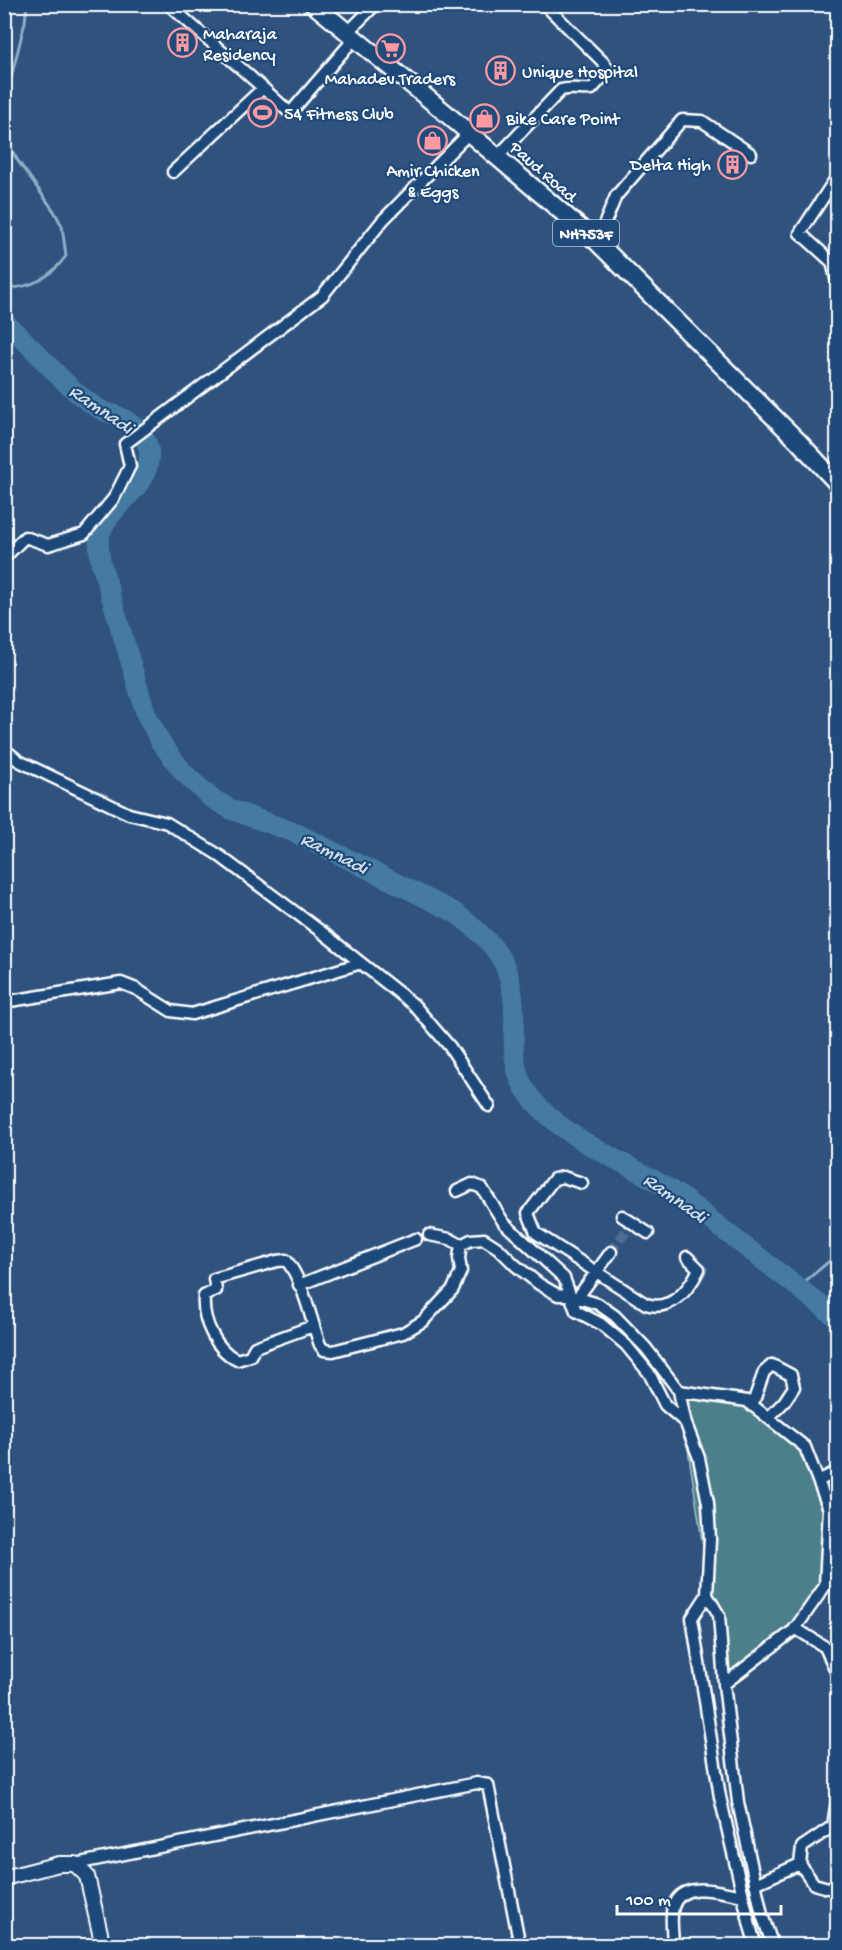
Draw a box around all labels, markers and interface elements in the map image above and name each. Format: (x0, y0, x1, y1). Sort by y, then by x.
place label: Maharaja Residency (203, 25, 278, 67)
building icon: Maharaja Residency (166, 27, 198, 59)
supermarket icon: Mahadev Traders (374, 33, 406, 65)
building icon: Unique Hospital (485, 55, 517, 87)
place label: Unique Hospital (522, 63, 638, 84)
place label: Mahadev Traders (325, 70, 457, 91)
sports icon: 54 Fitness Club (247, 97, 279, 129)
shop icon: Bike Care Point (469, 102, 501, 134)
place label: 54 Fitness Club (284, 105, 394, 126)
place label: Bike Care Point (505, 110, 621, 131)
shop icon: Amir Chicken & Eggs (417, 125, 449, 157)
street label: Paud Road (504, 137, 581, 209)
building icon: Delta High (716, 148, 748, 180)
place label: Delta High (629, 156, 711, 177)
place label: Amir Chicken & Eggs (386, 162, 480, 204)
road number: NH753F (553, 220, 619, 246)
water label: Ramnadi (64, 381, 139, 442)
water label: Ramnadi (296, 829, 373, 883)
water label: Ramnadi (638, 1170, 712, 1232)
scale bar (617, 1878, 780, 1916)
text: 100 m (625, 1891, 671, 1912)

